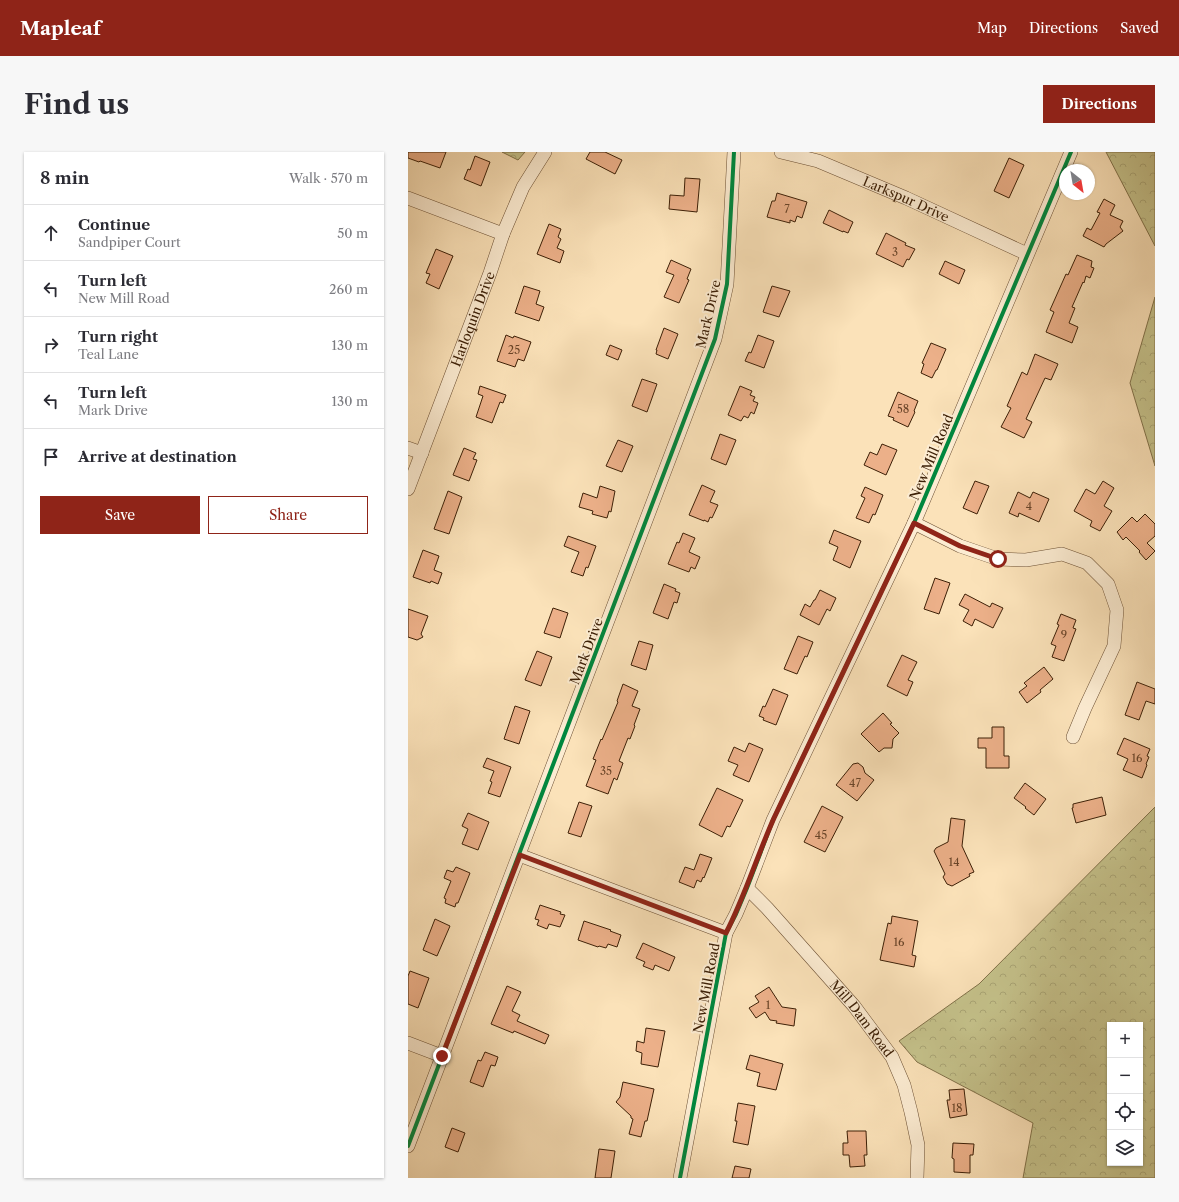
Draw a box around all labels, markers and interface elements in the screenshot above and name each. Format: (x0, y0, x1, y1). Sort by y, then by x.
text: Mapleaf (20, 17, 101, 40)
text: Map (977, 19, 1007, 37)
text: Directions (1029, 19, 1098, 37)
text: Saved (1120, 19, 1159, 37)
button: Directions (1043, 85, 1155, 123)
text: Find us (24, 87, 129, 121)
north arrow (1059, 164, 1095, 200)
text: 8 min (40, 168, 89, 188)
text: Walk · 570 m (289, 170, 368, 186)
street label: Larkspur Drive (861, 173, 952, 225)
house number: 7 (784, 202, 790, 216)
text: Continue (78, 215, 150, 234)
icon: ahead (40, 222, 62, 244)
text: 50 m (337, 225, 368, 241)
text: Sandpiper Court (78, 234, 181, 250)
house number: 3 (892, 245, 898, 259)
street label: Harloquin Drive (447, 269, 498, 369)
text: Turn left (78, 271, 147, 290)
icon: left (40, 278, 62, 300)
street label: Mark Drive (692, 278, 724, 350)
text: 260 m (329, 281, 368, 297)
text: New Mill Road (78, 290, 170, 306)
text: Turn right (78, 327, 158, 346)
icon: right (40, 334, 62, 356)
text: 130 m (332, 337, 368, 353)
house number: 25 (508, 343, 520, 357)
text: Teal Lane (78, 346, 139, 362)
text: Turn left (78, 383, 147, 402)
icon: left (40, 390, 62, 412)
text: 130 m (332, 393, 368, 409)
text: Mark Drive (78, 402, 148, 418)
house number: 58 (897, 402, 909, 416)
street label: New Mill Road (906, 412, 956, 502)
icon: arrive (40, 446, 62, 468)
text: Arrive at destination (78, 447, 237, 466)
button: Save (40, 496, 200, 534)
button: Share (208, 496, 368, 534)
house number: 4 (1026, 499, 1032, 513)
route start (989, 550, 1007, 568)
street label: Mark Drive (566, 616, 606, 686)
house number: 9 (1061, 628, 1067, 642)
house number: 16 (1131, 751, 1143, 765)
house number: 35 (600, 764, 612, 778)
house number: 47 (849, 776, 861, 790)
house number: 45 (815, 828, 827, 842)
house number: 14 (949, 855, 959, 869)
house number: 16 (893, 935, 905, 949)
street label: New Mill Road (689, 941, 723, 1035)
street label: Mill Dam Road (827, 977, 897, 1060)
house number: 1 (766, 998, 771, 1012)
map controls (1107, 1022, 1143, 1166)
button: + (1107, 1022, 1143, 1058)
route end (433, 1047, 451, 1065)
button: − (1107, 1058, 1143, 1094)
button: locate (1107, 1094, 1143, 1130)
house number: 18 (951, 1101, 963, 1115)
button: layers (1107, 1130, 1143, 1166)

